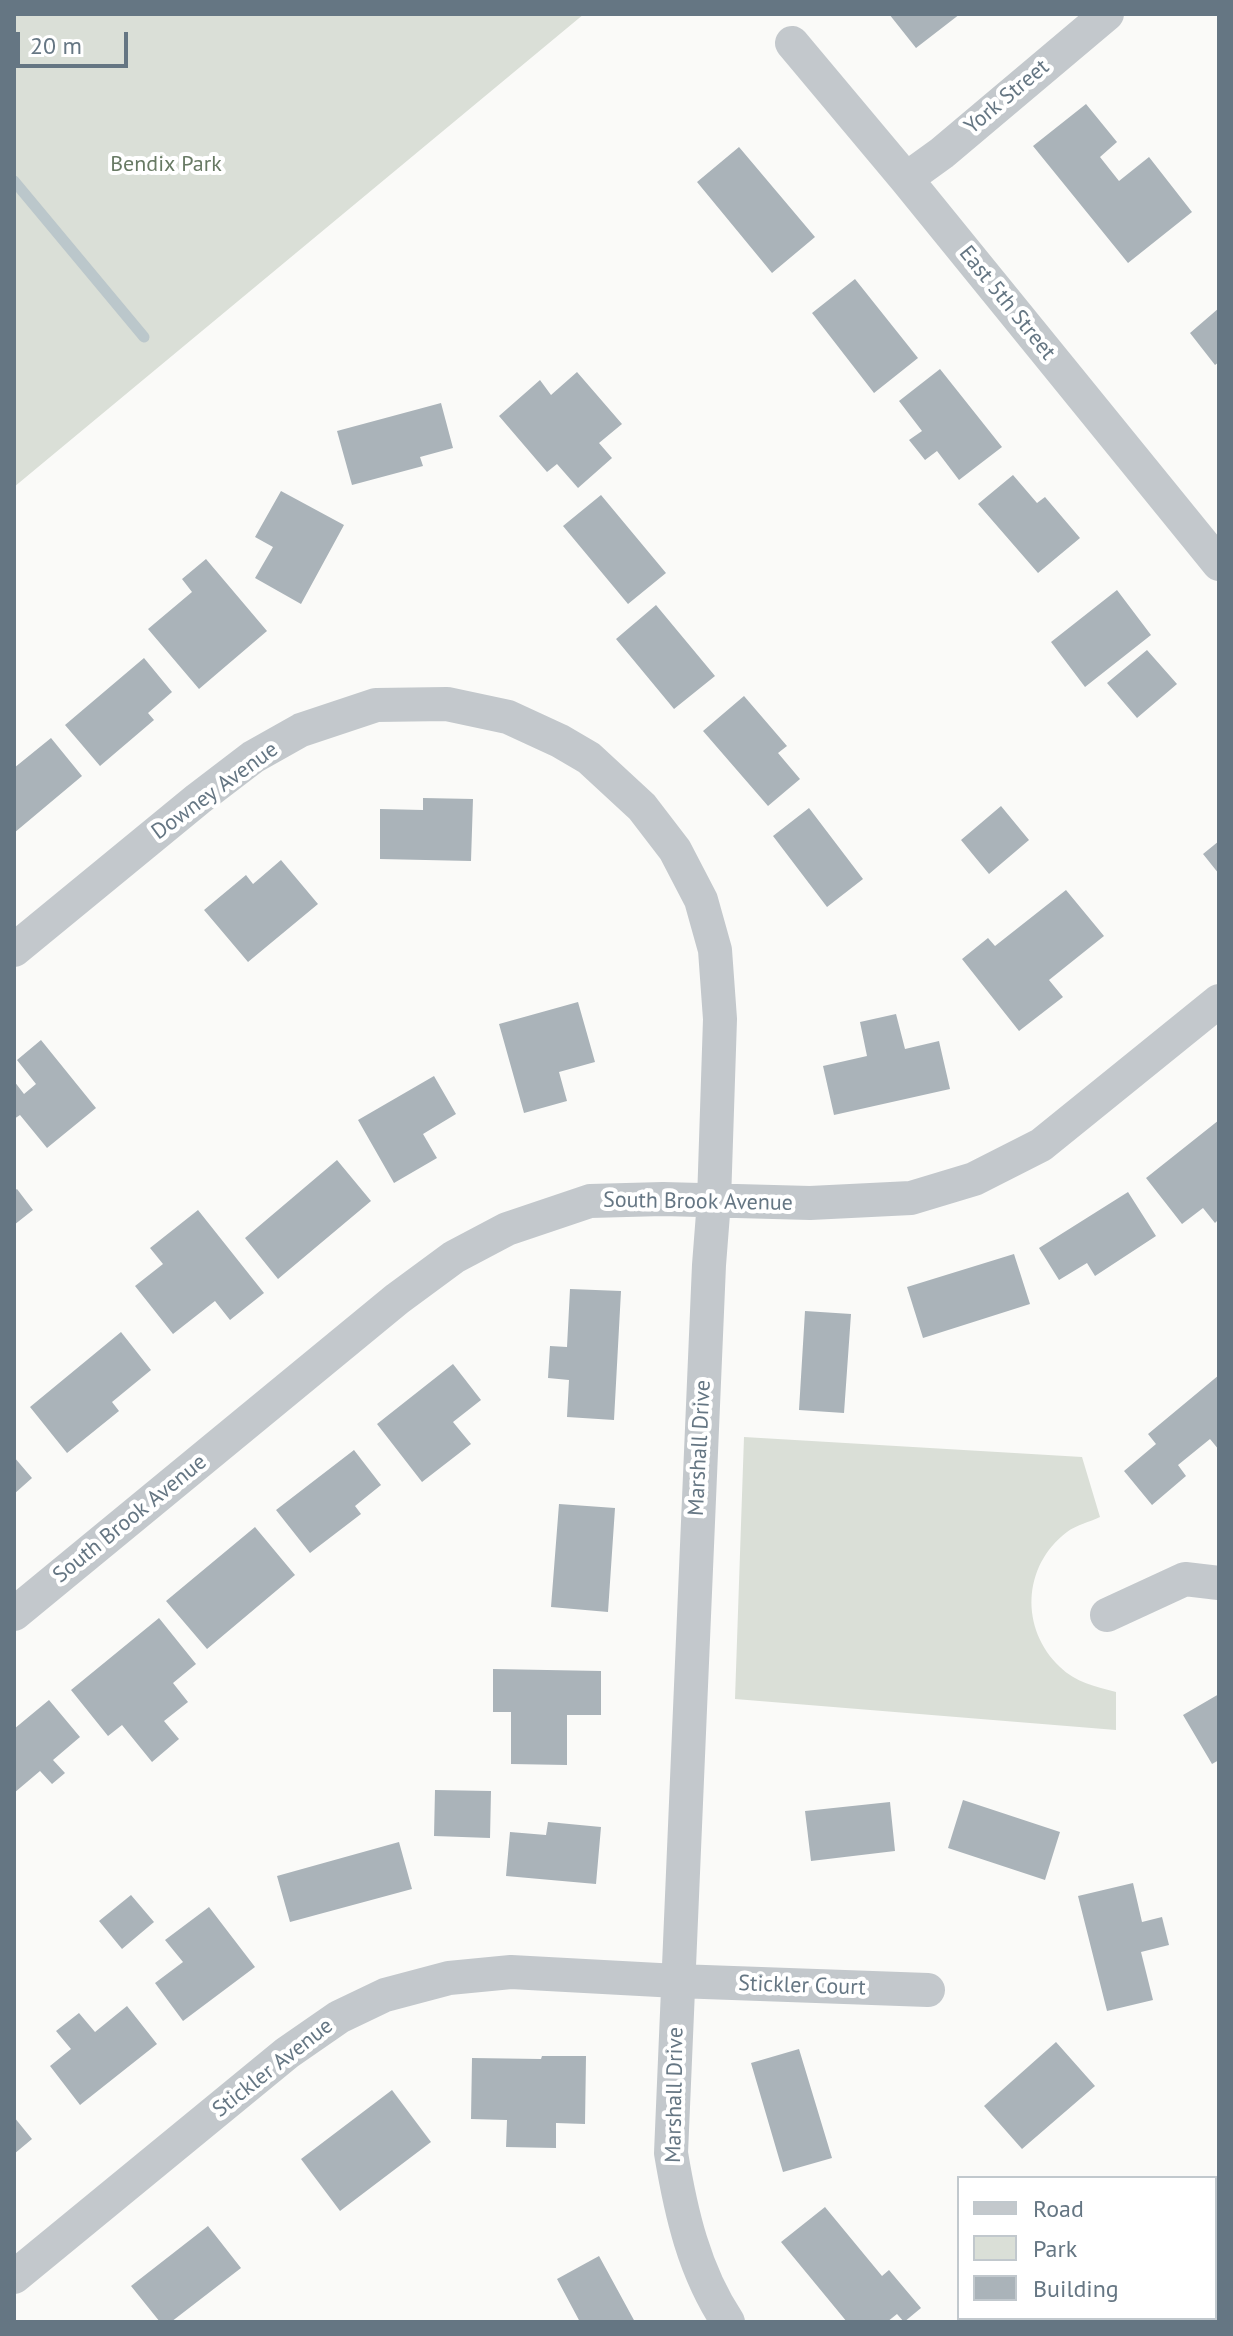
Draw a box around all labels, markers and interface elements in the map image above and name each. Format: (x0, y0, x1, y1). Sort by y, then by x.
scale bar (20, 16, 132, 66)
text: 20 m (30, 30, 82, 61)
street label: York Street (959, 54, 1055, 140)
park label: Bendix Park (110, 152, 222, 178)
street label: East 5th Street (953, 241, 1061, 365)
street label: Downey Avenue (147, 736, 283, 846)
street label: South Brook Avenue (603, 1187, 793, 1217)
street label: Marshall Drive (683, 1379, 717, 1517)
street label: South Brook Avenue (48, 1449, 212, 1589)
street label: Stickler Court (738, 1971, 866, 2001)
street label: Stickler Avenue (208, 2013, 338, 2123)
street label: Marshall Drive (661, 2027, 689, 2163)
legend (957, 2176, 1217, 2320)
text: Road (1033, 2193, 1084, 2224)
text: Park (1033, 2233, 1077, 2264)
text: Building (1033, 2273, 1119, 2304)

